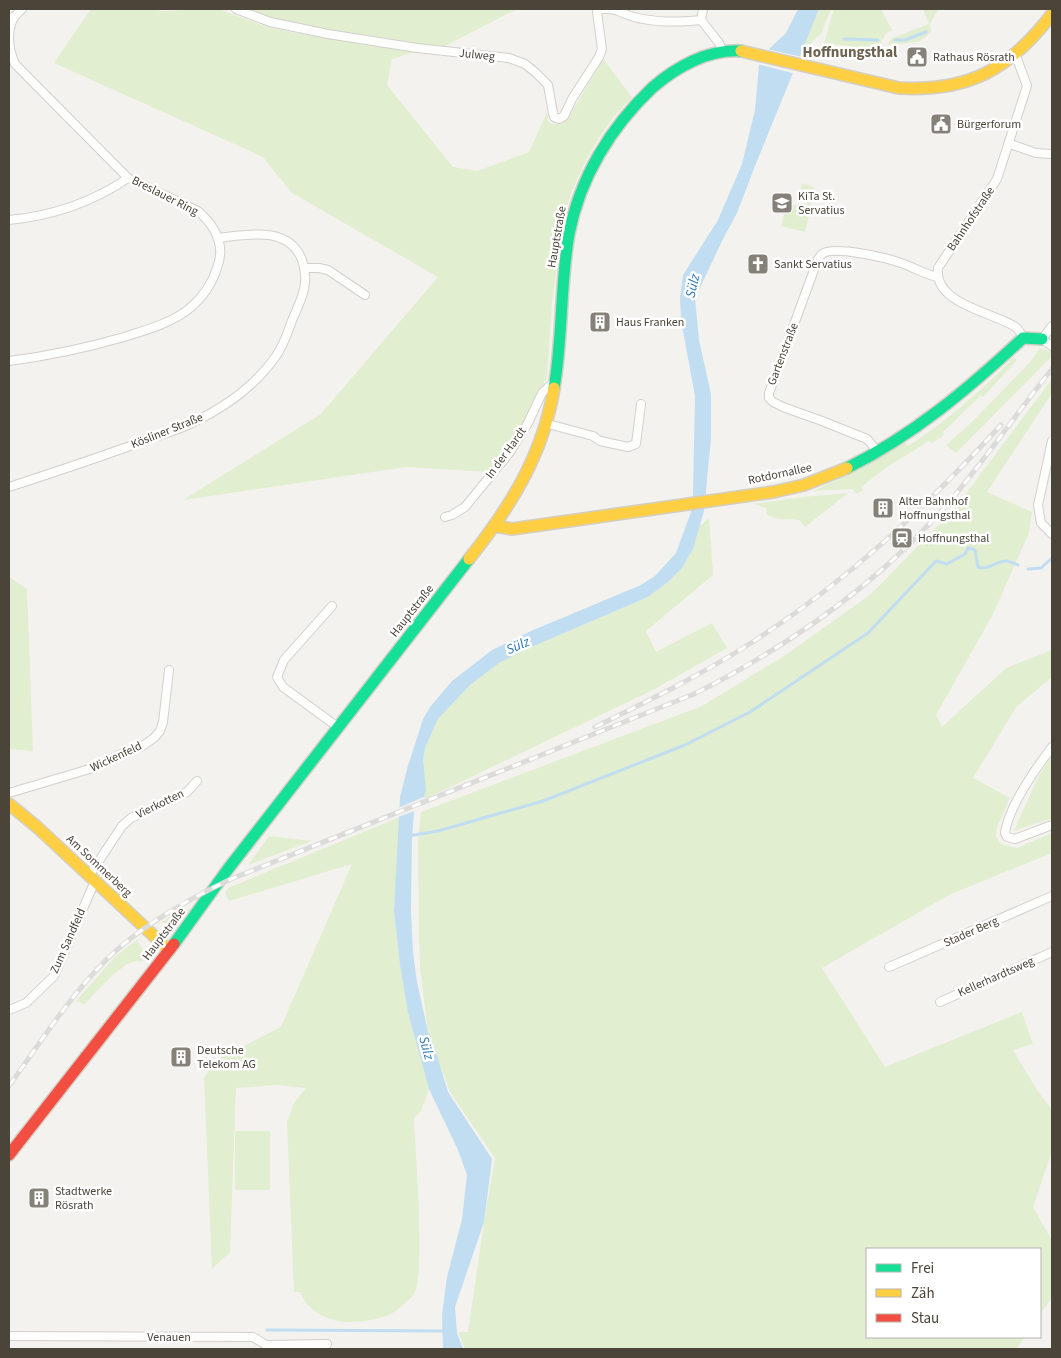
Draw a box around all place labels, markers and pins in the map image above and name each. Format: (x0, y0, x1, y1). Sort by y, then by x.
public building icon: Rathaus Rösrath (905, 45, 929, 69)
place label: Rathaus Rösrath (933, 49, 1015, 66)
public building icon: Bürgerforum (929, 112, 953, 136)
place label: Bürgerforum (957, 116, 1021, 133)
place label: KiTa St. Servatius (798, 188, 845, 219)
school or university icon: KiTa St. Servatius (770, 191, 794, 215)
church icon: Sankt Servatius (746, 252, 770, 276)
place label: Sankt Servatius (774, 256, 852, 273)
building icon: Haus Franken (588, 310, 612, 334)
place label: Haus Franken (616, 314, 684, 331)
place label: Alter Bahnhof Hoffnungsthal (899, 493, 970, 524)
building icon: Alter Bahnhof Hoffnungsthal (871, 496, 895, 520)
station icon: Hoffnungsthal (890, 526, 914, 550)
place label: Hoffnungsthal (918, 530, 989, 547)
place label: Deutsche Telekom AG (197, 1042, 256, 1073)
building icon: Deutsche Telekom AG (169, 1045, 193, 1069)
place label: Stadtwerke Rösrath (55, 1183, 112, 1214)
building icon: Stadtwerke Rösrath (27, 1186, 51, 1210)

